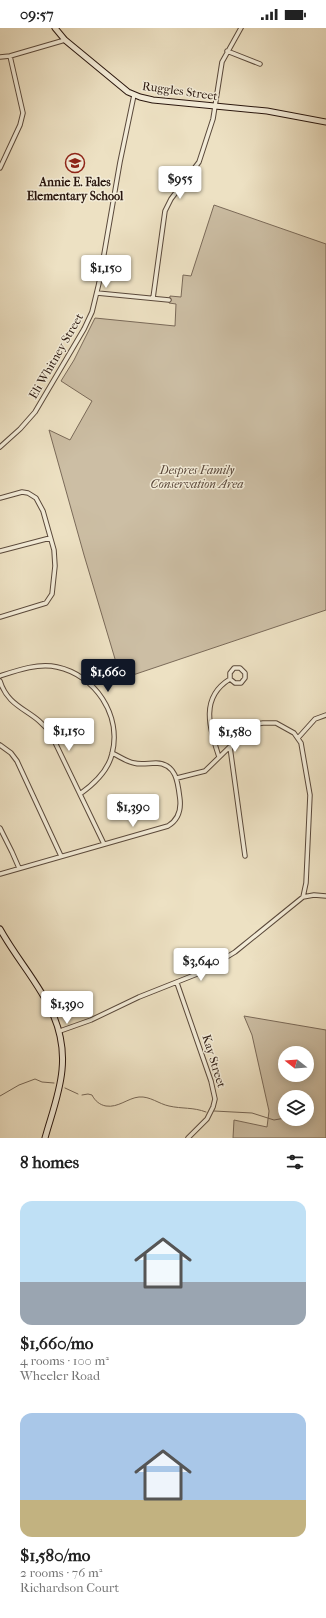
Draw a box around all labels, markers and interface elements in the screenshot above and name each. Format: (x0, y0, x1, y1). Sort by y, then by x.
text: 09:57 (20, 5, 54, 23)
street label: Ruggles Street (141, 79, 219, 103)
school or university icon: Annie E. Fales Elementary School (64, 152, 86, 174)
pin: $955 (156, 166, 204, 200)
text: $955 (167, 171, 193, 186)
place label: Annie E. Fales Elementary School (27, 175, 124, 204)
pin: $1,150 (73, 255, 139, 289)
text: $1,150 (90, 260, 122, 275)
street label: Eli Whitney Street (26, 310, 86, 401)
park label: Despres Family Conservation Area (151, 463, 243, 491)
pin: $1,660 (75, 659, 141, 693)
text: $1,660 (90, 664, 126, 679)
pin: $1,150 (36, 718, 102, 752)
pin: $1,580 (202, 719, 268, 753)
text: $1,150 (53, 723, 85, 738)
text: $1,580 (218, 724, 252, 739)
pin: $1,390 (100, 794, 166, 828)
text: $1,390 (116, 799, 150, 814)
pin: $3,640 (168, 948, 234, 982)
text: $3,640 (183, 953, 219, 968)
pin: $1,390 (34, 991, 100, 1025)
text: $1,390 (50, 996, 84, 1011)
street label: Kay Street (199, 1033, 229, 1090)
north arrow (278, 1046, 314, 1082)
map controls (278, 1046, 314, 1126)
button: layers (278, 1090, 314, 1126)
icon: filters (284, 1151, 306, 1173)
text: 8 homes (20, 1152, 79, 1172)
icon: home (127, 1227, 199, 1299)
text: $1,660/mo (20, 1333, 93, 1353)
text: 4 rooms · 100 m² (20, 1353, 109, 1368)
text: Wheeler Road (20, 1368, 100, 1383)
icon: home (127, 1439, 199, 1511)
text: $1,580/mo (20, 1545, 90, 1565)
text: 2 rooms · 76 m² (20, 1565, 102, 1580)
text: Richardson Court (20, 1580, 119, 1595)

